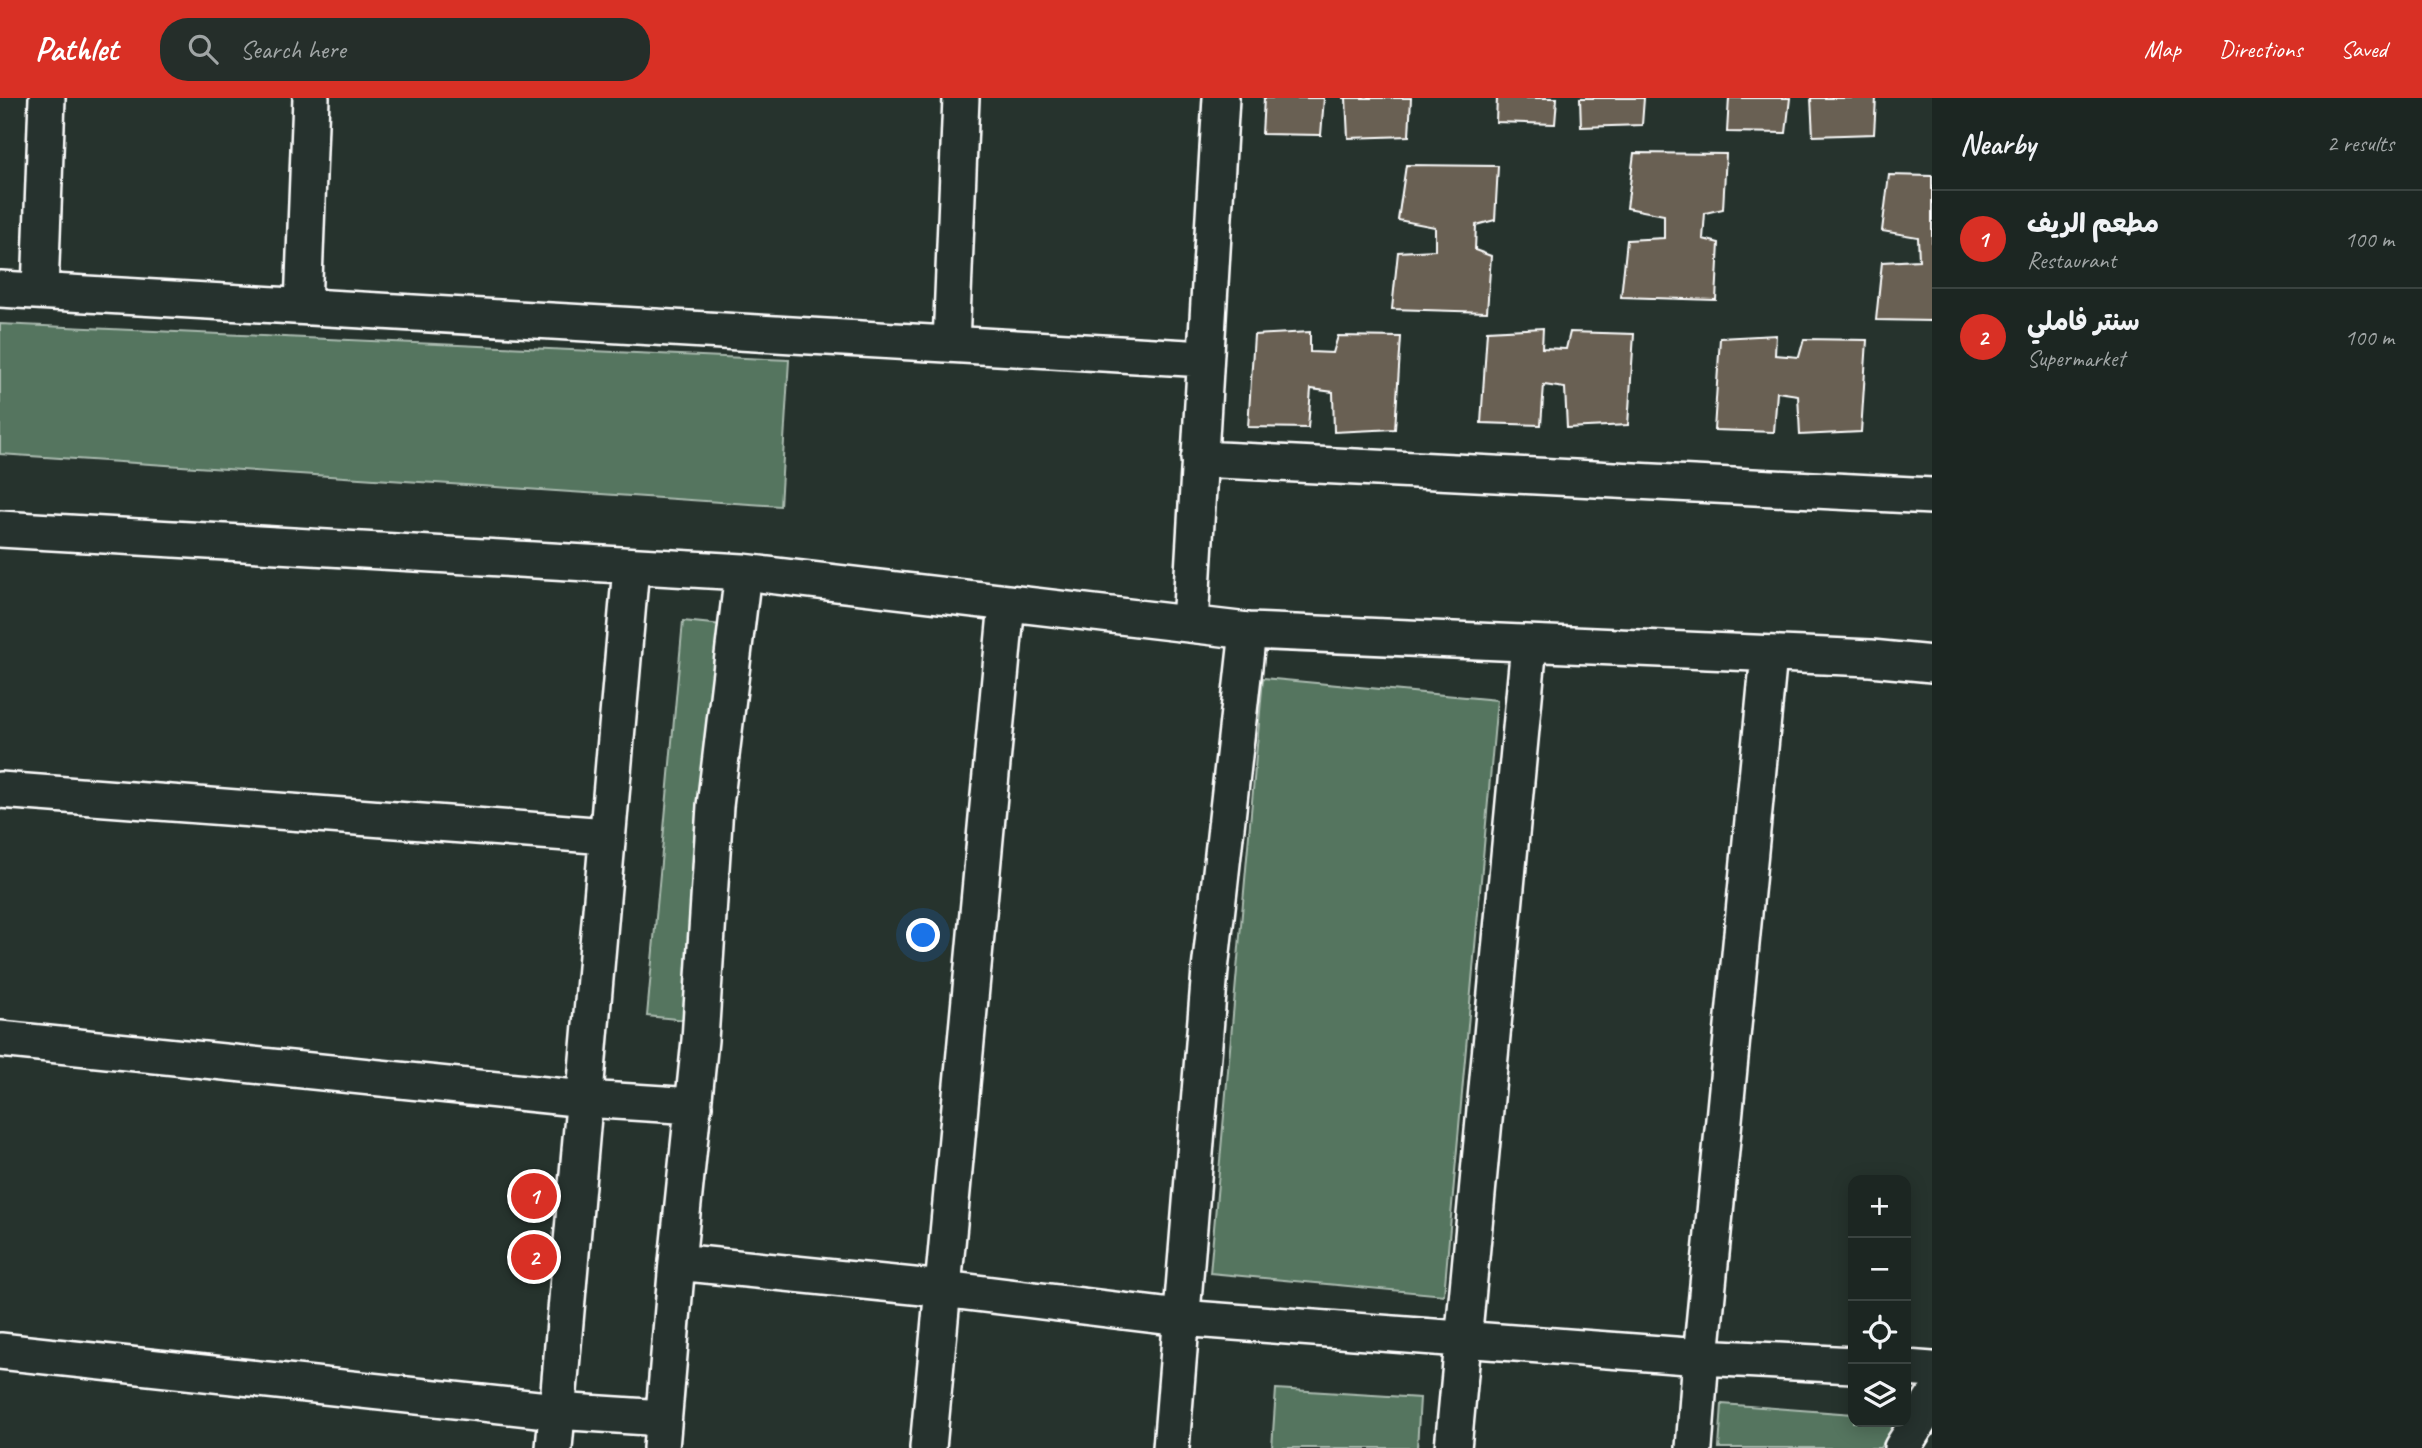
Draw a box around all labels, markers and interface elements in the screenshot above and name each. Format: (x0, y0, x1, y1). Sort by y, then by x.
search box (160, 18, 650, 81)
text: Pathlet (35, 28, 118, 70)
icon: search (184, 30, 222, 68)
text: Search here (240, 33, 346, 66)
text: Map (2144, 34, 2181, 64)
text: Directions (2219, 34, 2302, 64)
text: Saved (2340, 34, 2387, 64)
text: Nearby (1960, 125, 2036, 163)
text: 2 results (2327, 129, 2394, 158)
text: مطعم الريف (2027, 207, 2159, 240)
text: 1 (1978, 225, 1988, 254)
text: 100 m (2345, 225, 2394, 254)
text: Restaurant (2027, 246, 2116, 275)
text: سنتر فاملي (2027, 305, 2140, 338)
text: 2 (1978, 323, 1988, 352)
text: 100 m (2345, 323, 2394, 352)
text: Supermarket (2027, 344, 2125, 373)
your location (906, 918, 940, 952)
pin: 1 (511, 1170, 557, 1222)
map controls (1848, 1175, 1911, 1427)
button: + (1848, 1175, 1911, 1238)
pin: 2 (511, 1231, 557, 1283)
button: − (1848, 1238, 1911, 1301)
button: locate (1848, 1301, 1911, 1364)
button: layers (1848, 1364, 1911, 1427)

